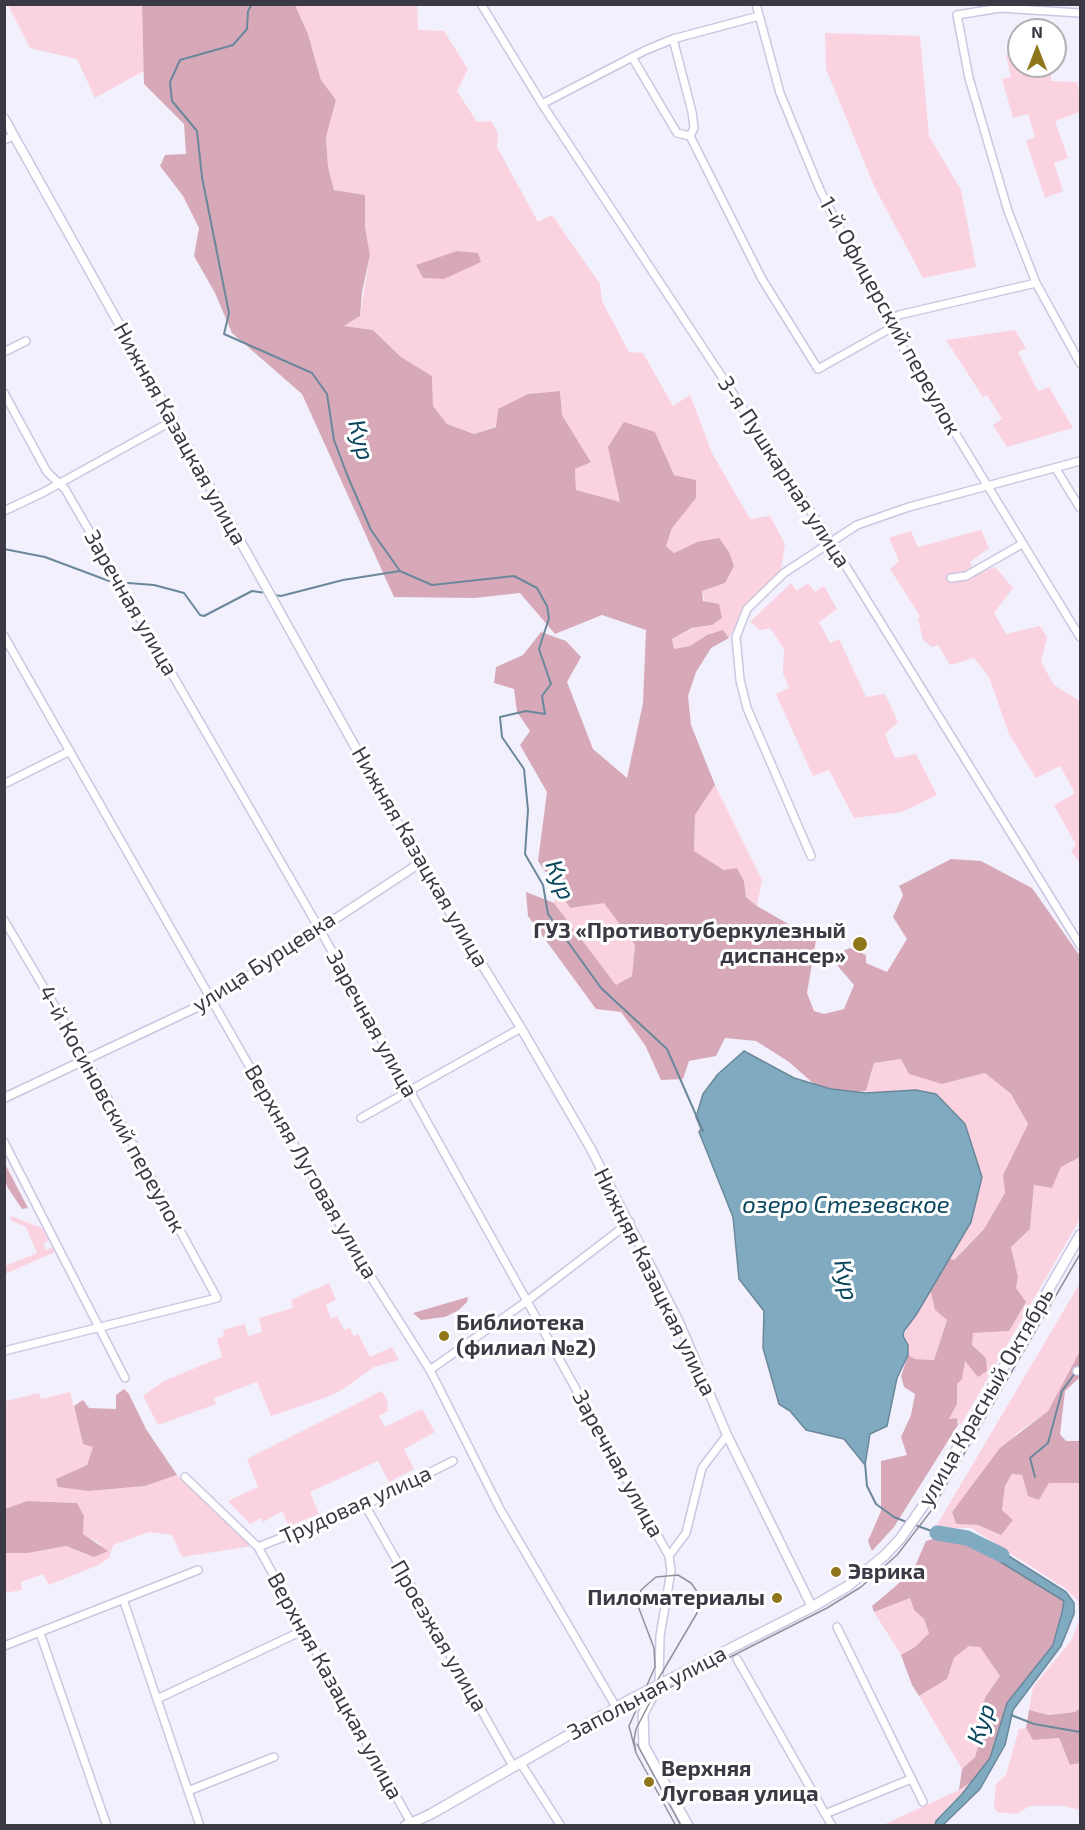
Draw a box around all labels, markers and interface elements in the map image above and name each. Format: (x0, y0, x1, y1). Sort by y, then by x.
north arrow (1007, 18, 1067, 78)
text: N (1031, 22, 1043, 41)
street label: 1-й Офицерский переулок (814, 193, 966, 439)
street label: Нижняя Казацкая улица (108, 318, 252, 550)
street label: 3-я Пушкарная улица (712, 371, 856, 573)
water label: Кур (342, 416, 380, 464)
street label: Заречная улица (79, 525, 183, 681)
street label: Нижняя Казацкая улица (346, 742, 494, 972)
water label: Кур (539, 856, 581, 904)
street label: улица Бурцевка (188, 906, 340, 1018)
place label: ГУЗ «Противотуберкулезный диспансер» (533, 918, 846, 969)
marker: ГУЗ «Противотуберкулезный диспансер» (851, 935, 869, 953)
street label: Заречная улица (321, 946, 423, 1102)
street label: 4-й Косиновский переулок (33, 981, 191, 1237)
street label: Верхняя Луговая улица (239, 1060, 383, 1284)
street label: Нижняя Казацкая улица (588, 1164, 722, 1400)
water label: озеро Стезевское (742, 1191, 950, 1219)
water label: Кур (828, 1257, 864, 1303)
street label: улица Красный Октябрь (913, 1283, 1059, 1511)
place label: Библиотека (филиал №2) (456, 1310, 596, 1362)
marker: Библиотека (филиал №2) (437, 1329, 451, 1343)
street label: Заречная улица (567, 1386, 669, 1542)
street label: Трудовая улица (276, 1460, 436, 1550)
street label: Проезжая улица (385, 1555, 493, 1717)
place label: Эврика (848, 1559, 925, 1585)
marker: Эврика (829, 1565, 843, 1579)
street label: Верхняя Казацкая улица (262, 1568, 408, 1804)
place label: Пиломатериалы (587, 1585, 765, 1611)
marker: Пиломатериалы (770, 1591, 784, 1605)
street label: Запольная улица (563, 1640, 731, 1746)
water label: Кур (961, 1700, 1001, 1748)
place label: Верхняя Луговая улица (661, 1756, 819, 1808)
marker: Верхняя Луговая улица (642, 1775, 656, 1789)

